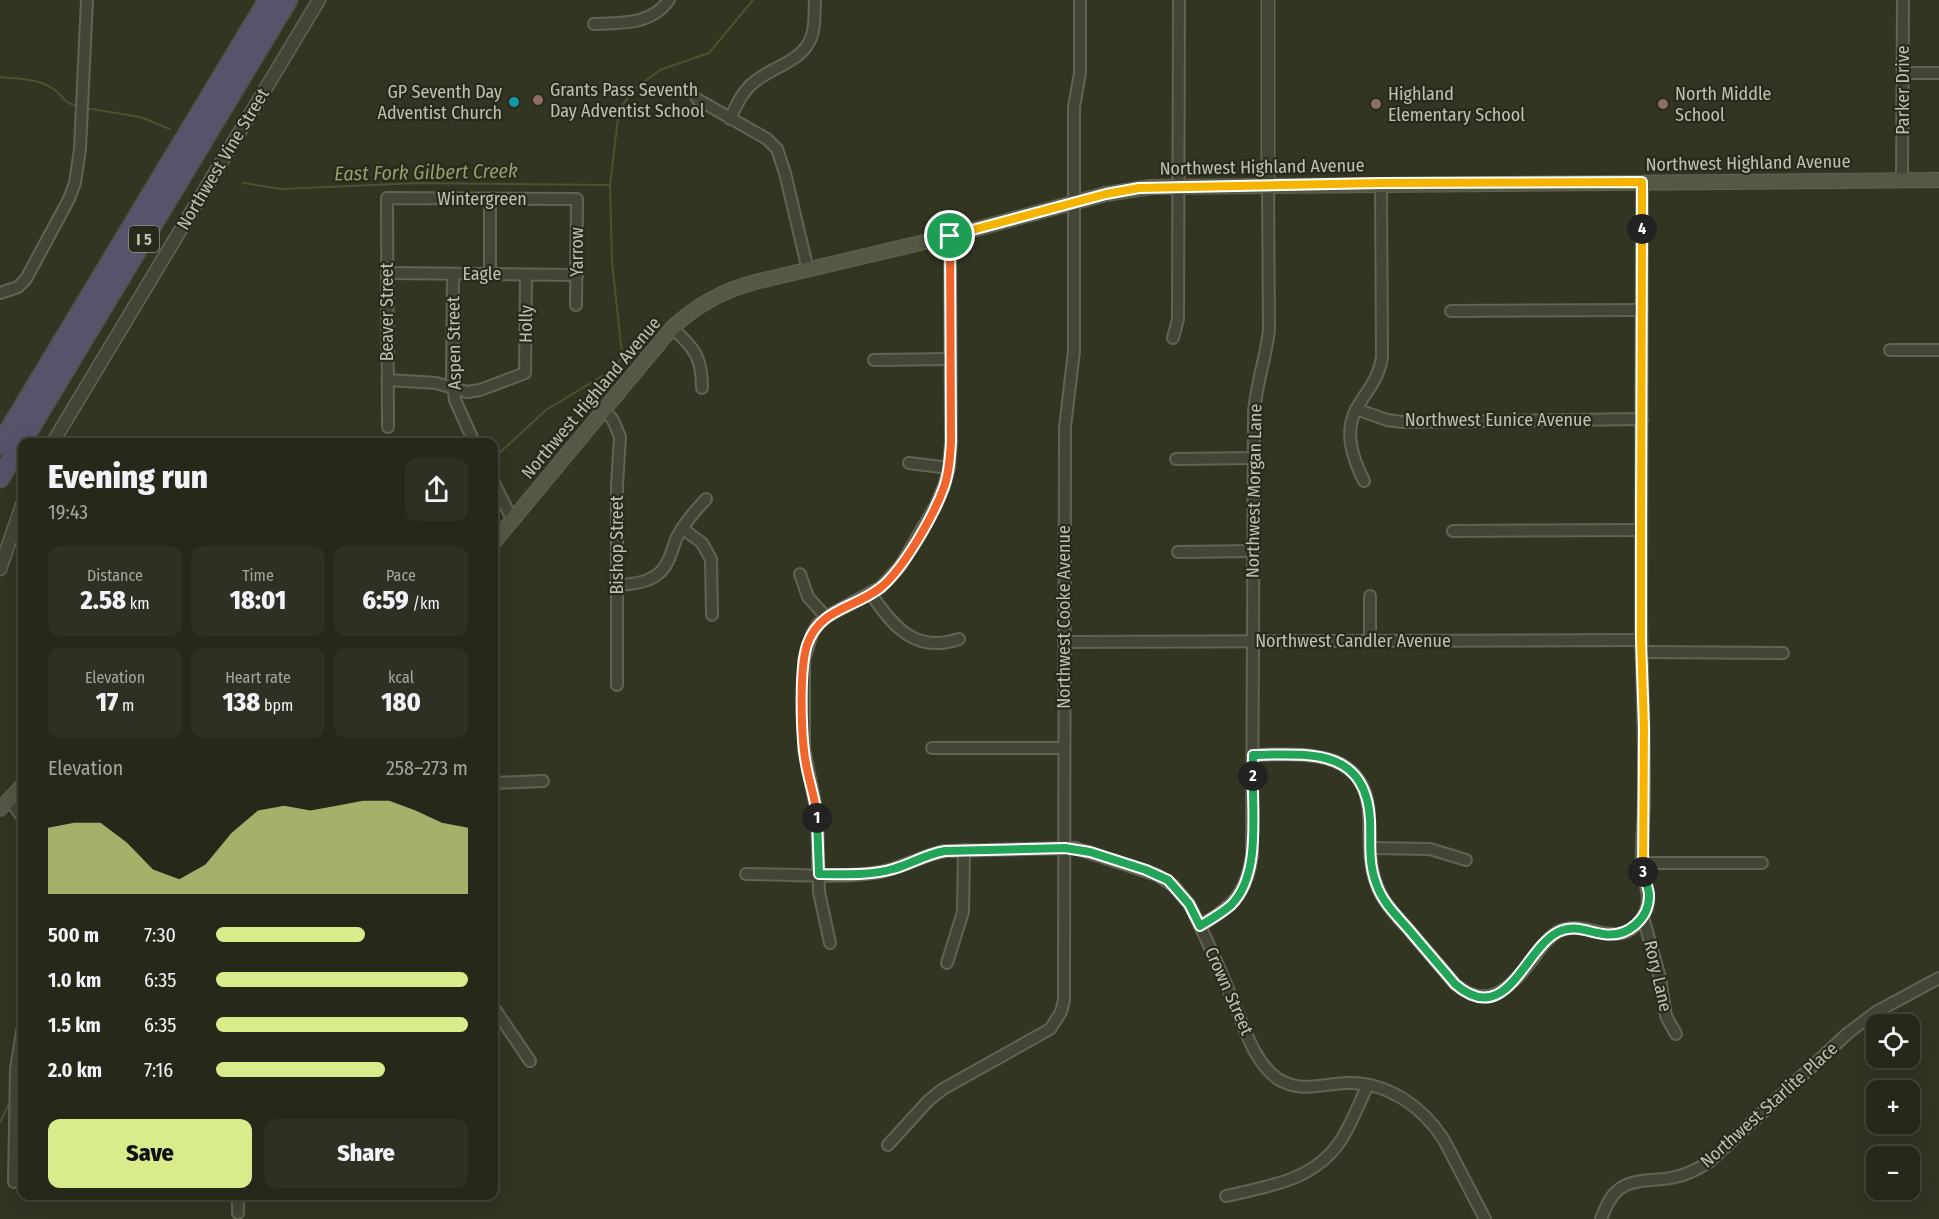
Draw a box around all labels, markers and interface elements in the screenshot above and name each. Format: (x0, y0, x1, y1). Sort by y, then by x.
street label: Parker Drive (1892, 45, 1914, 135)
place label: Grants Pass Seventh Day Adventist School (550, 79, 705, 122)
place label: GP Seventh Day Adventist Church (378, 81, 502, 124)
place label: Highland Elementary School (1388, 83, 1525, 126)
place label: North Middle School (1675, 83, 1772, 126)
street label: Northwest Vine Street (172, 84, 274, 234)
marker: Grants Pass Seventh Day Adventist School (531, 93, 545, 107)
marker: GP Seventh Day Adventist Church (507, 95, 521, 109)
marker: Highland Elementary School (1369, 97, 1383, 111)
marker: North Middle School (1656, 97, 1670, 111)
street label: Northwest Highland Avenue (1645, 150, 1851, 176)
street label: Northwest Highland Avenue (1159, 154, 1365, 180)
water label: East Fork Gilbert Creek (334, 158, 518, 186)
street label: Wintergreen (437, 188, 527, 210)
pin (924, 210, 975, 261)
pin: 4 (1627, 214, 1657, 244)
icon: arrive (933, 219, 966, 252)
text: 4 (1638, 219, 1646, 238)
road number: I 5 (129, 226, 159, 252)
street label: Yarrow (566, 227, 588, 277)
street label: Beaver Street (376, 263, 398, 361)
street label: Eagle (463, 263, 502, 285)
street label: Aspen Street (442, 296, 466, 390)
street label: Holly (515, 305, 537, 343)
street label: Northwest Highland Avenue (517, 312, 665, 484)
street label: Northwest Morgan Lane (1241, 403, 1267, 578)
street label: Northwest Eunice Avenue (1405, 409, 1591, 431)
text: Evening run (48, 457, 208, 497)
button: share (405, 458, 468, 521)
street label: Bishop Street (606, 495, 628, 595)
text: 19:43 (48, 500, 88, 524)
street label: Northwest Cooke Avenue (1053, 525, 1075, 709)
text: Distance (87, 566, 143, 585)
text: Time (242, 566, 274, 585)
text: Pace (386, 566, 416, 585)
text: 2.58 (80, 585, 126, 616)
text: 18:01 (230, 585, 286, 616)
text: 6:59 (362, 585, 409, 616)
text: km (126, 594, 150, 613)
text: /km (409, 594, 440, 613)
street label: Northwest Candler Avenue (1255, 630, 1451, 652)
text: Elevation (85, 668, 145, 687)
text: Heart rate (225, 668, 291, 687)
text: kcal (388, 668, 414, 687)
text: 17 (96, 687, 118, 718)
text: 138 (223, 687, 260, 718)
text: 180 (381, 687, 421, 718)
text: m (118, 696, 134, 715)
text: bpm (260, 696, 293, 715)
text: Elevation (48, 756, 123, 780)
text: 258–273 m (386, 756, 468, 780)
pin: 2 (1238, 761, 1268, 791)
text: 2 (1249, 766, 1257, 785)
pin: 1 (802, 803, 832, 833)
text: 1 (814, 808, 820, 827)
pin: 3 (1628, 857, 1658, 887)
text: 3 (1639, 862, 1647, 881)
text: 500 m (48, 923, 99, 947)
text: 7:30 (144, 923, 176, 947)
street label: Rory Lane (1639, 938, 1677, 1014)
street label: Crown Street (1200, 944, 1258, 1038)
text: 1.0 km (48, 968, 101, 992)
text: 6:35 (144, 968, 177, 992)
text: 1.5 km (48, 1013, 101, 1037)
text: 6:35 (144, 1013, 177, 1037)
map controls (1866, 1014, 1920, 1200)
button: locate (1866, 1014, 1920, 1068)
street label: Northwest Starlite Place (1696, 1037, 1842, 1173)
text: 2.0 km (48, 1058, 102, 1082)
text: 7:16 (144, 1058, 173, 1082)
button: + (1866, 1080, 1920, 1134)
button: Save (48, 1119, 252, 1188)
button: Share (264, 1119, 468, 1188)
button: − (1866, 1146, 1920, 1200)

